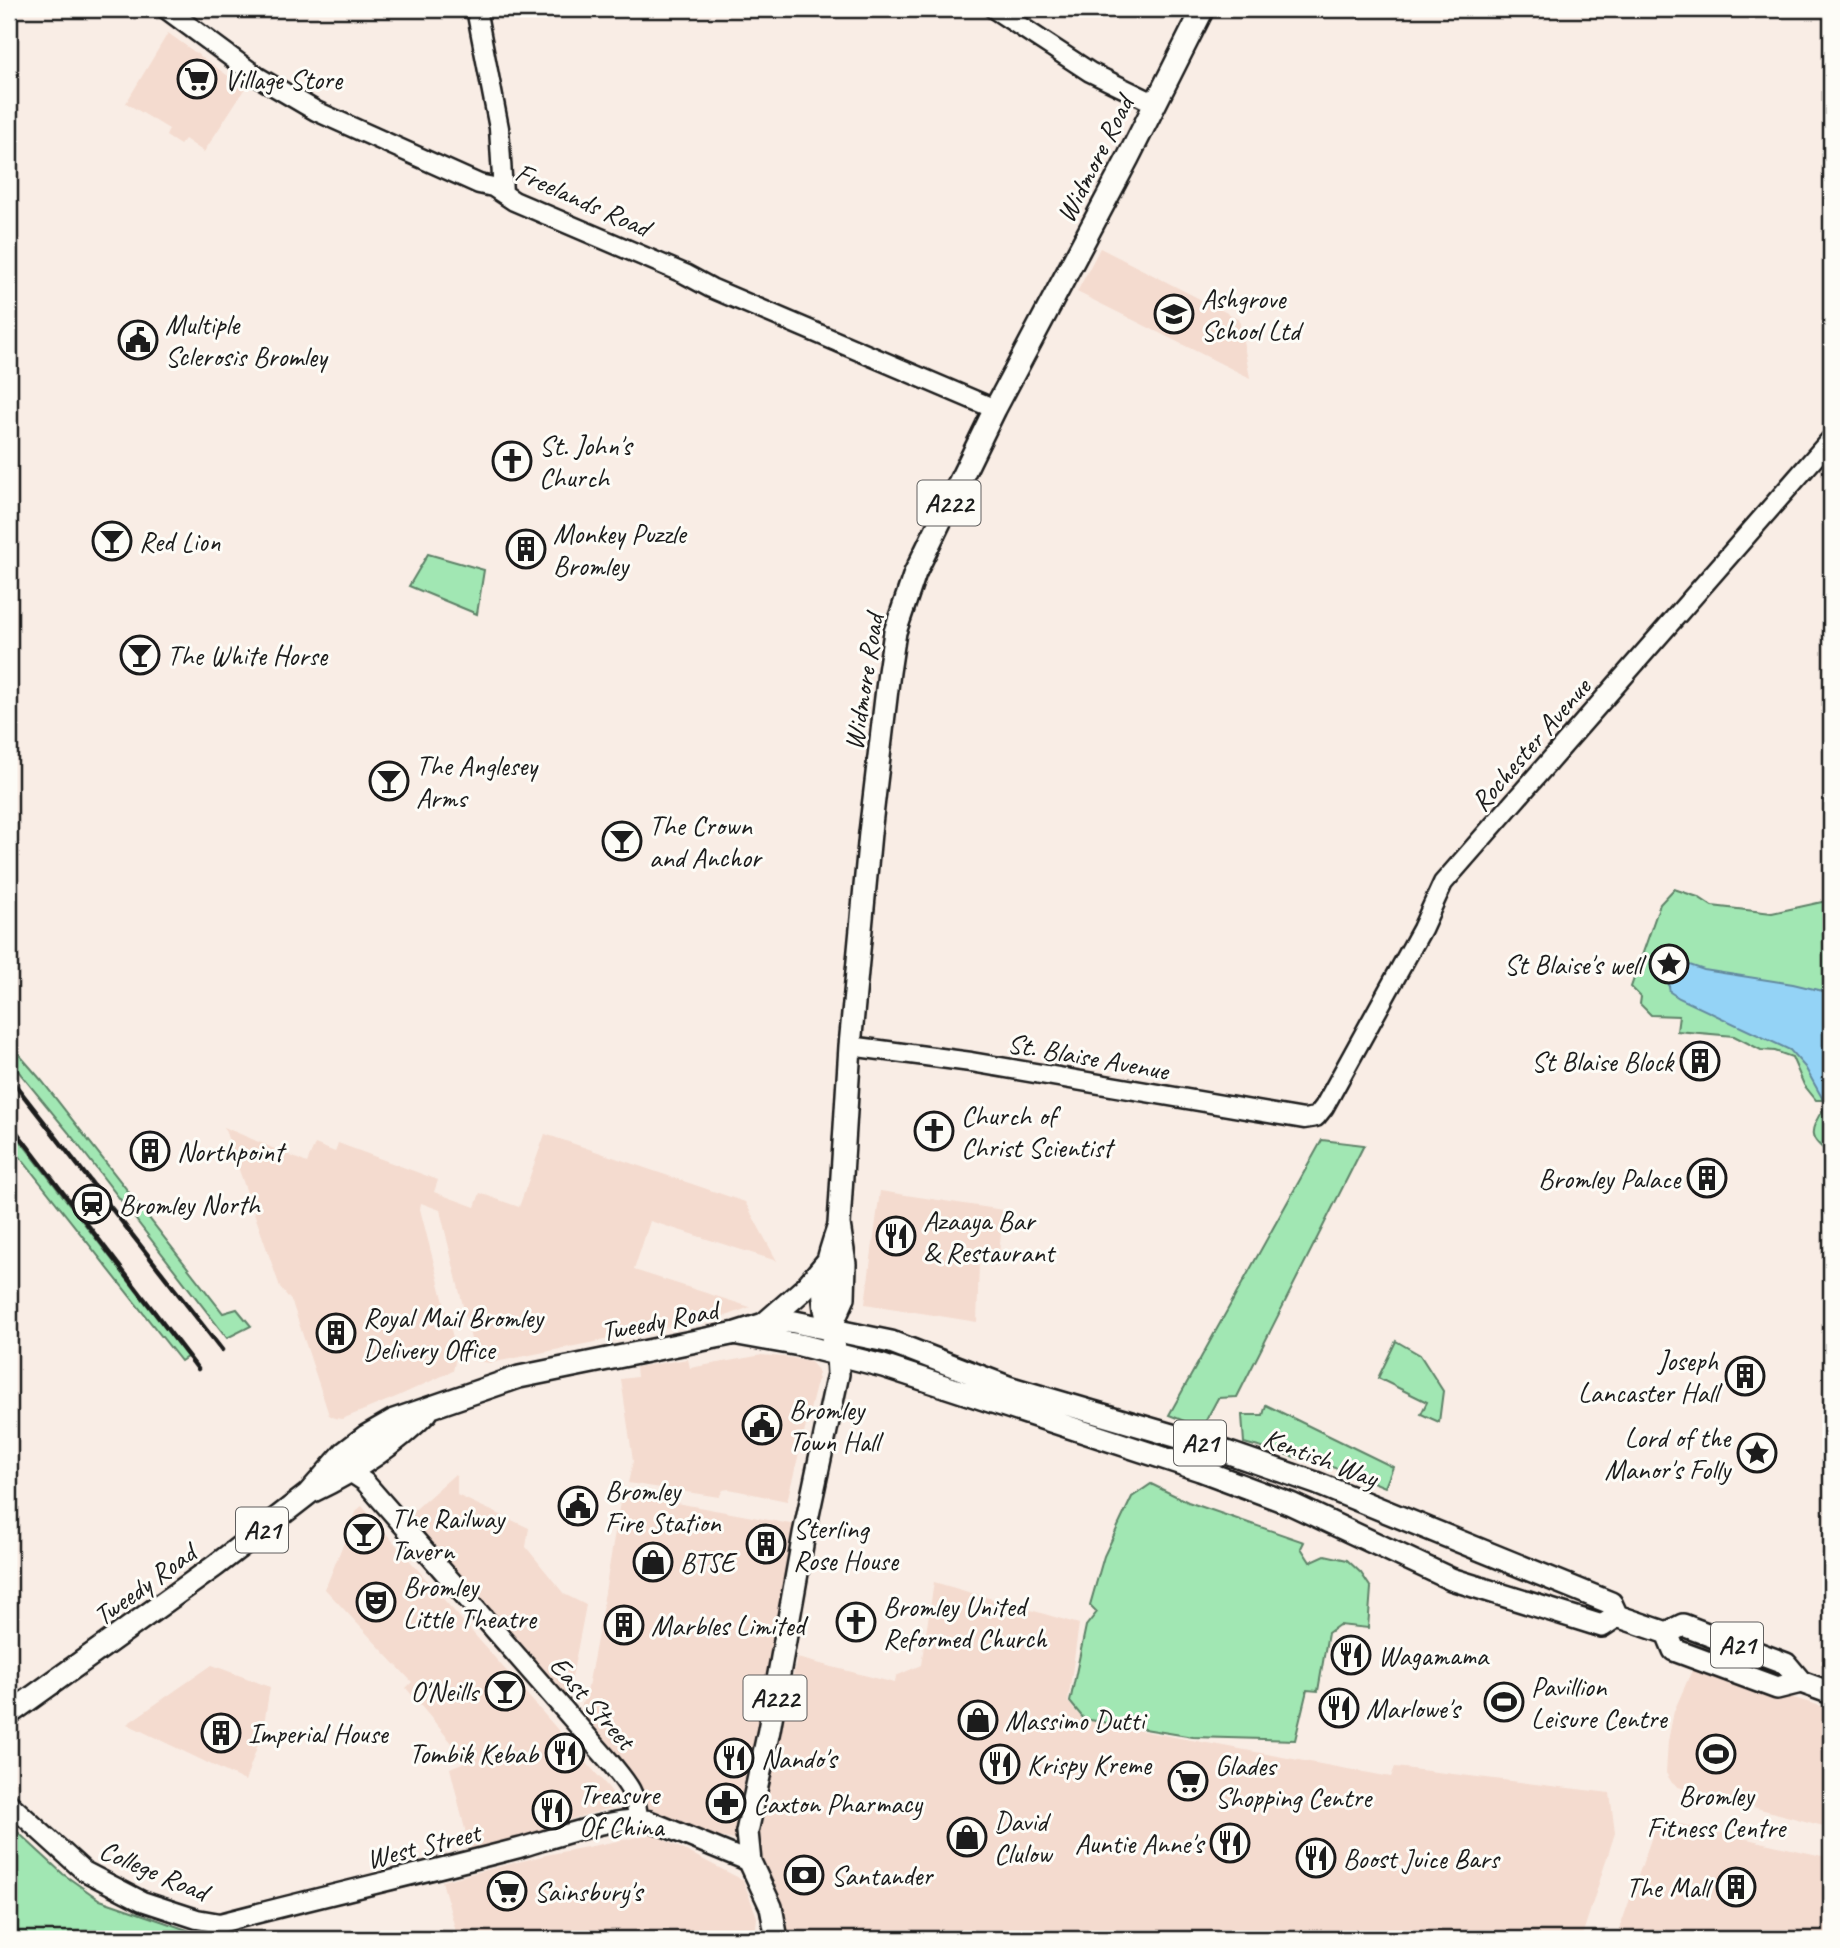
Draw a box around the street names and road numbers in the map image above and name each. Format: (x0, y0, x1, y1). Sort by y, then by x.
street label: Widmore Road (1048, 87, 1143, 228)
street label: Freelands Road (510, 154, 659, 246)
road number: A222 (918, 481, 981, 526)
street label: Widmore Road (835, 608, 892, 753)
street label: Rochester Avenue (1463, 669, 1599, 818)
street label: St. Blaise Avenue (1005, 1025, 1173, 1088)
street label: Tweedy Road (598, 1291, 724, 1349)
road number: A21 (1174, 1420, 1226, 1466)
street label: Kentish Way (1259, 1420, 1385, 1496)
road number: A21 (236, 1508, 288, 1553)
street label: Tweedy Road (86, 1533, 206, 1633)
road number: A21 (1711, 1622, 1763, 1668)
street label: East Street (542, 1648, 645, 1759)
road number: A222 (744, 1676, 806, 1721)
street label: West Street (363, 1814, 486, 1876)
street label: College Road (94, 1832, 217, 1910)

